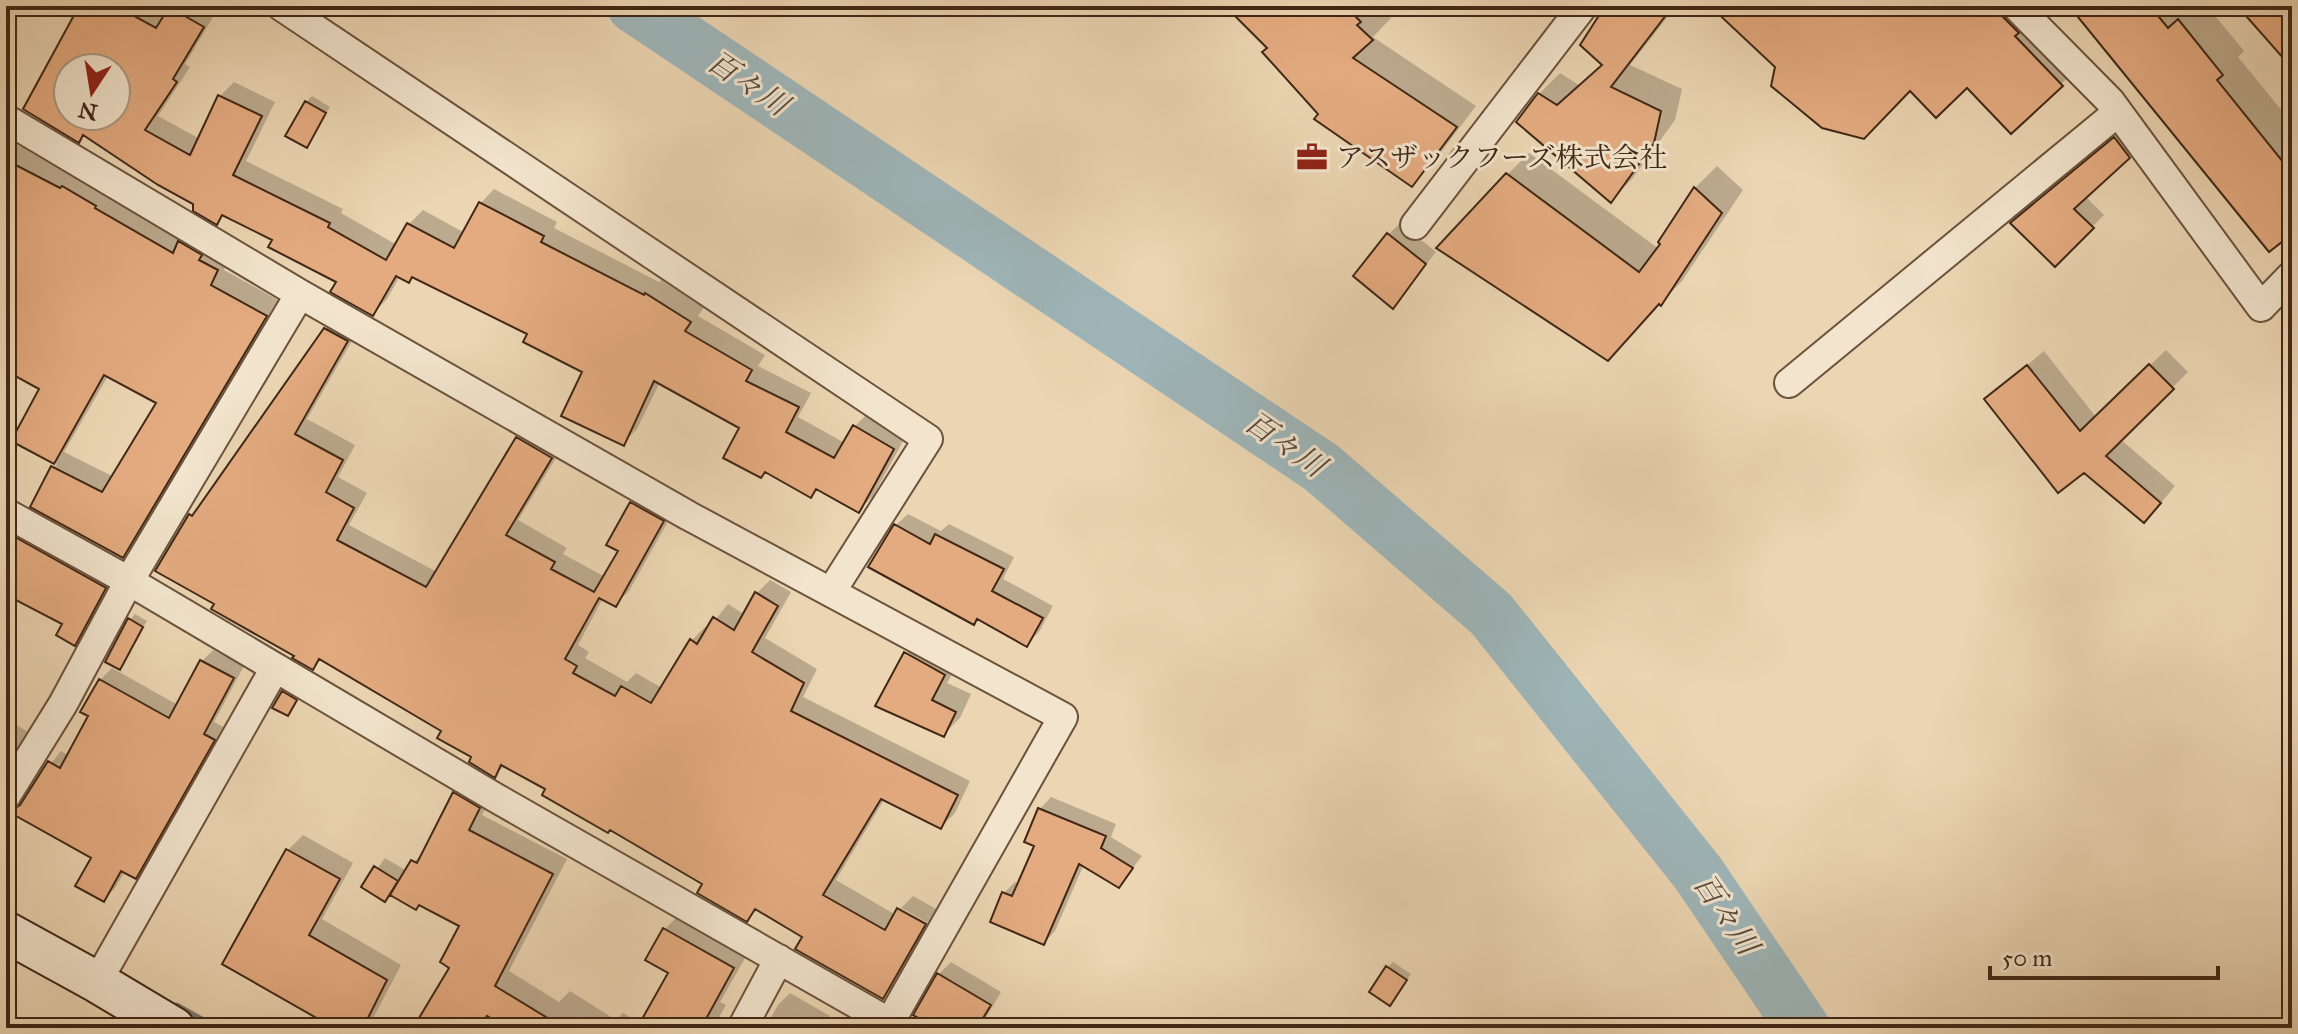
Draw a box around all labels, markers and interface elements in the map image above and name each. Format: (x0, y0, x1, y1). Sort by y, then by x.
water label: 百々川 (701, 43, 798, 125)
north arrow (52, 52, 132, 132)
text: N (76, 96, 100, 126)
office icon: アスザックフーズ株式会社 (1295, 140, 1329, 174)
place label: アスザックフーズ株式会社 (1336, 140, 1668, 175)
water label: 百々川 (1238, 403, 1335, 486)
water label: 百々川 (1686, 867, 1768, 964)
scale bar (1990, 930, 2218, 980)
text: 50 m (2002, 943, 2052, 973)

